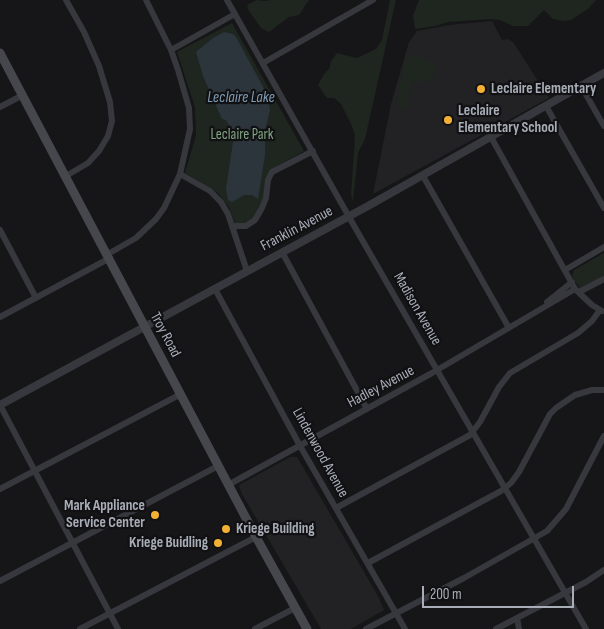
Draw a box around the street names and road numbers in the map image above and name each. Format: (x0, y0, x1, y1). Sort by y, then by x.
street label: Franklin Avenue (258, 203, 336, 255)
street label: Madison Avenue (389, 270, 445, 348)
street label: Troy Road (146, 309, 184, 361)
street label: Hadley Avenue (344, 362, 418, 412)
street label: Lindenwood Avenue (288, 405, 352, 501)

